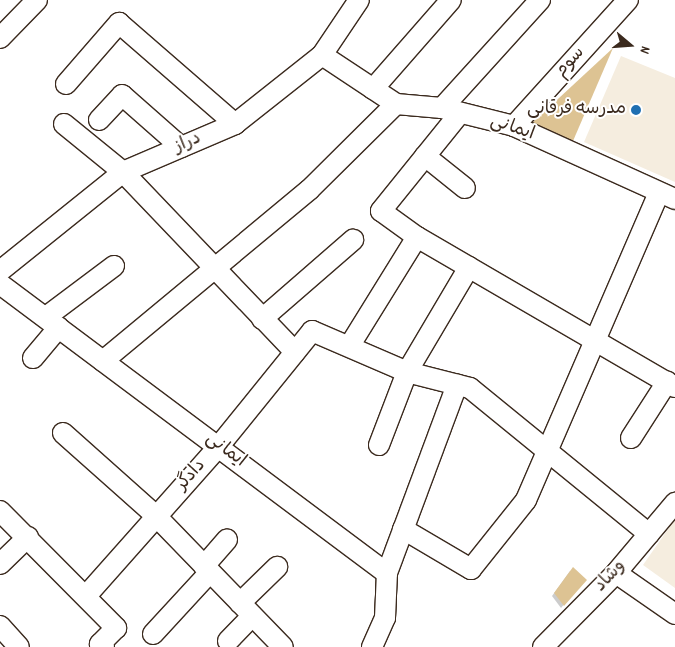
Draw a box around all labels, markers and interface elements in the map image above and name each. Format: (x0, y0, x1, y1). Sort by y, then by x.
north arrow (605, 20, 655, 70)
street label: سوم (552, 43, 590, 83)
text: N (634, 43, 655, 56)
place label: مدرسه فرقانی (527, 99, 626, 121)
marker: مدرسه فرقانی (630, 104, 642, 116)
street label: ایمانی (487, 111, 537, 147)
street label: دراز (171, 129, 205, 159)
street label: ایمانی (201, 429, 249, 473)
street label: دادگر (173, 456, 211, 496)
street label: وشاد (591, 557, 631, 597)

